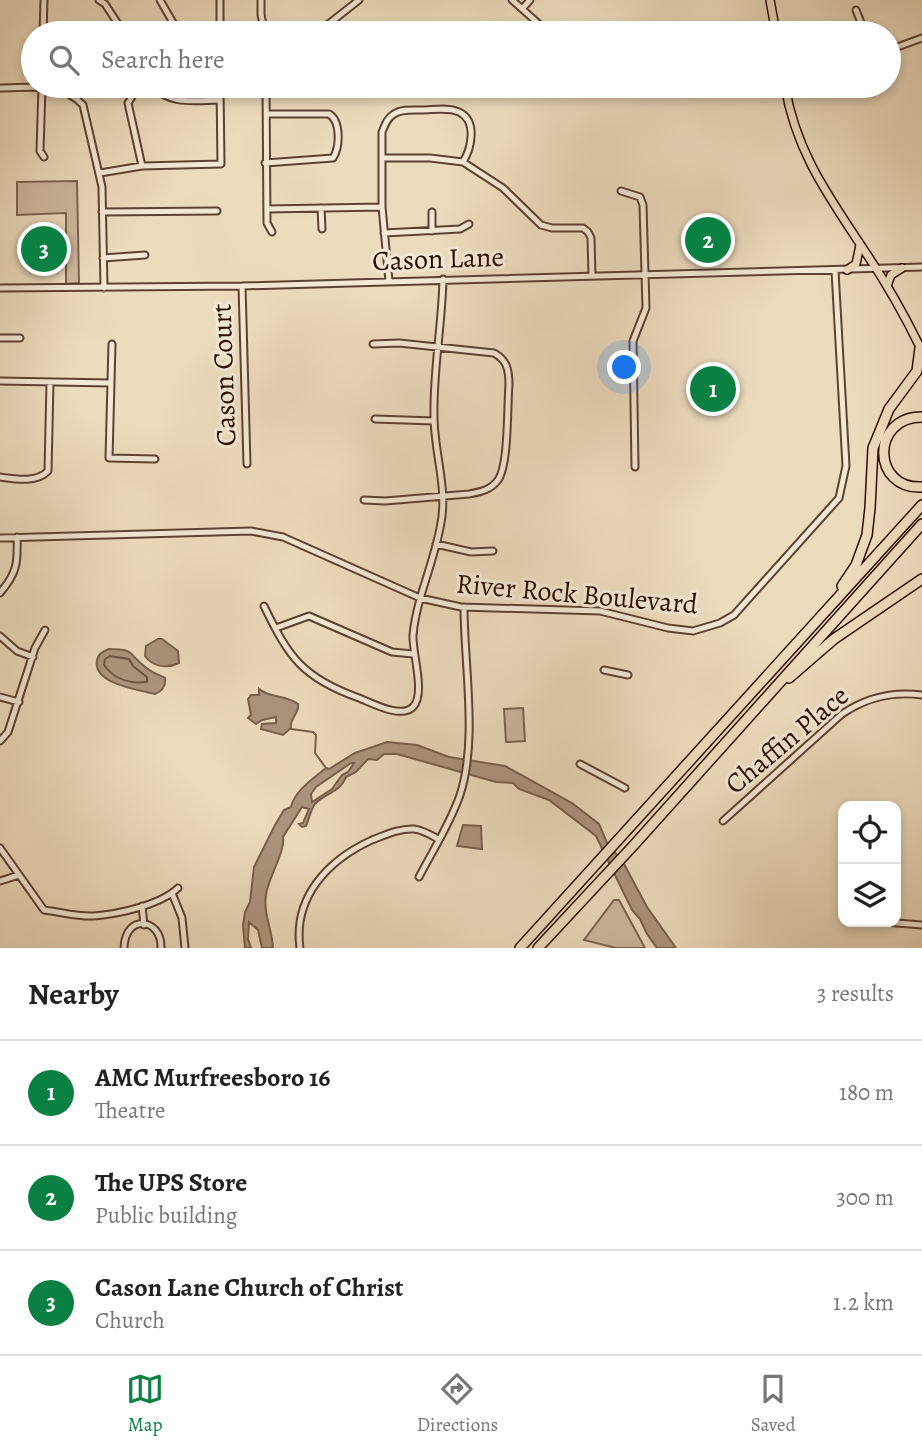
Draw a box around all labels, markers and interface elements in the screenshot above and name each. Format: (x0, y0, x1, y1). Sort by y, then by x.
search box (21, 21, 901, 98)
icon: search (45, 41, 83, 79)
text: Search here (101, 42, 225, 77)
pin: 2 (685, 214, 731, 266)
pin: 3 (21, 223, 67, 275)
street label: Cason Lane (371, 238, 505, 280)
street label: Cason Court (203, 303, 245, 447)
your location (607, 350, 641, 384)
pin: 1 (690, 363, 736, 415)
street label: River Rock Boulevard (455, 565, 700, 624)
street label: Chaffin Place (717, 677, 857, 803)
map controls (838, 801, 901, 927)
button: locate (838, 801, 901, 864)
button: layers (838, 864, 901, 927)
text: Nearby (28, 974, 119, 1014)
text: 3 results (817, 978, 894, 1009)
text: AMC Murfreesboro 16 (95, 1060, 330, 1095)
text: 1 (47, 1077, 55, 1108)
text: 180 m (839, 1077, 894, 1108)
text: Theatre (95, 1095, 165, 1126)
text: The UPS Store (95, 1165, 247, 1200)
text: 2 (45, 1182, 57, 1213)
text: 300 m (836, 1182, 894, 1213)
text: Public building (95, 1200, 237, 1231)
text: Cason Lane Church of Christ (95, 1270, 403, 1305)
text: 3 (46, 1287, 56, 1318)
text: 1.2 km (833, 1287, 894, 1318)
text: Church (95, 1305, 165, 1336)
tab: Map (126, 1370, 164, 1438)
tab: Directions (417, 1370, 498, 1438)
tab: Saved (751, 1370, 796, 1438)

